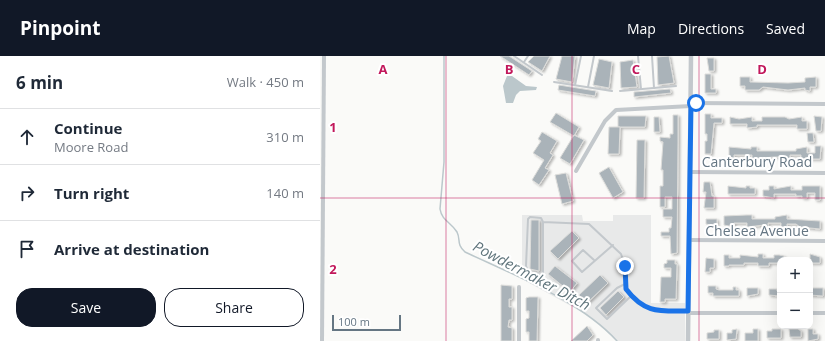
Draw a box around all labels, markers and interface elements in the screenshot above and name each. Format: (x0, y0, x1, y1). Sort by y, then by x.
text: Pinpoint (20, 15, 101, 41)
text: Map (627, 19, 656, 38)
text: Directions (678, 19, 744, 38)
text: Saved (766, 19, 805, 38)
text: A (379, 60, 388, 78)
text: B (505, 60, 514, 78)
text: C (632, 60, 640, 78)
text: D (757, 60, 767, 78)
text: 6 min (16, 71, 63, 94)
text: Walk · 450 m (227, 73, 304, 91)
route start (687, 94, 705, 112)
text: Continue (54, 118, 122, 138)
text: 1 (329, 118, 337, 136)
icon: ahead (16, 126, 38, 148)
text: 310 m (266, 128, 304, 146)
text: Moore Road (54, 138, 128, 156)
street label: Canterbury Road (702, 152, 812, 171)
icon: right (16, 182, 38, 204)
text: Turn right (54, 183, 129, 203)
text: 140 m (266, 184, 304, 202)
street label: Chelsea Avenue (705, 221, 809, 240)
water label: Powdermaker Ditch (470, 236, 594, 314)
icon: arrive (16, 238, 38, 260)
text: Arrive at destination (54, 239, 209, 259)
route end (616, 257, 634, 275)
map controls (777, 257, 813, 329)
button: + (777, 257, 813, 293)
text: 2 (329, 260, 337, 278)
button: Save (16, 288, 156, 327)
button: Share (164, 288, 304, 327)
button: − (777, 293, 813, 329)
scale bar (332, 313, 401, 332)
text: 100 m (338, 314, 370, 329)

